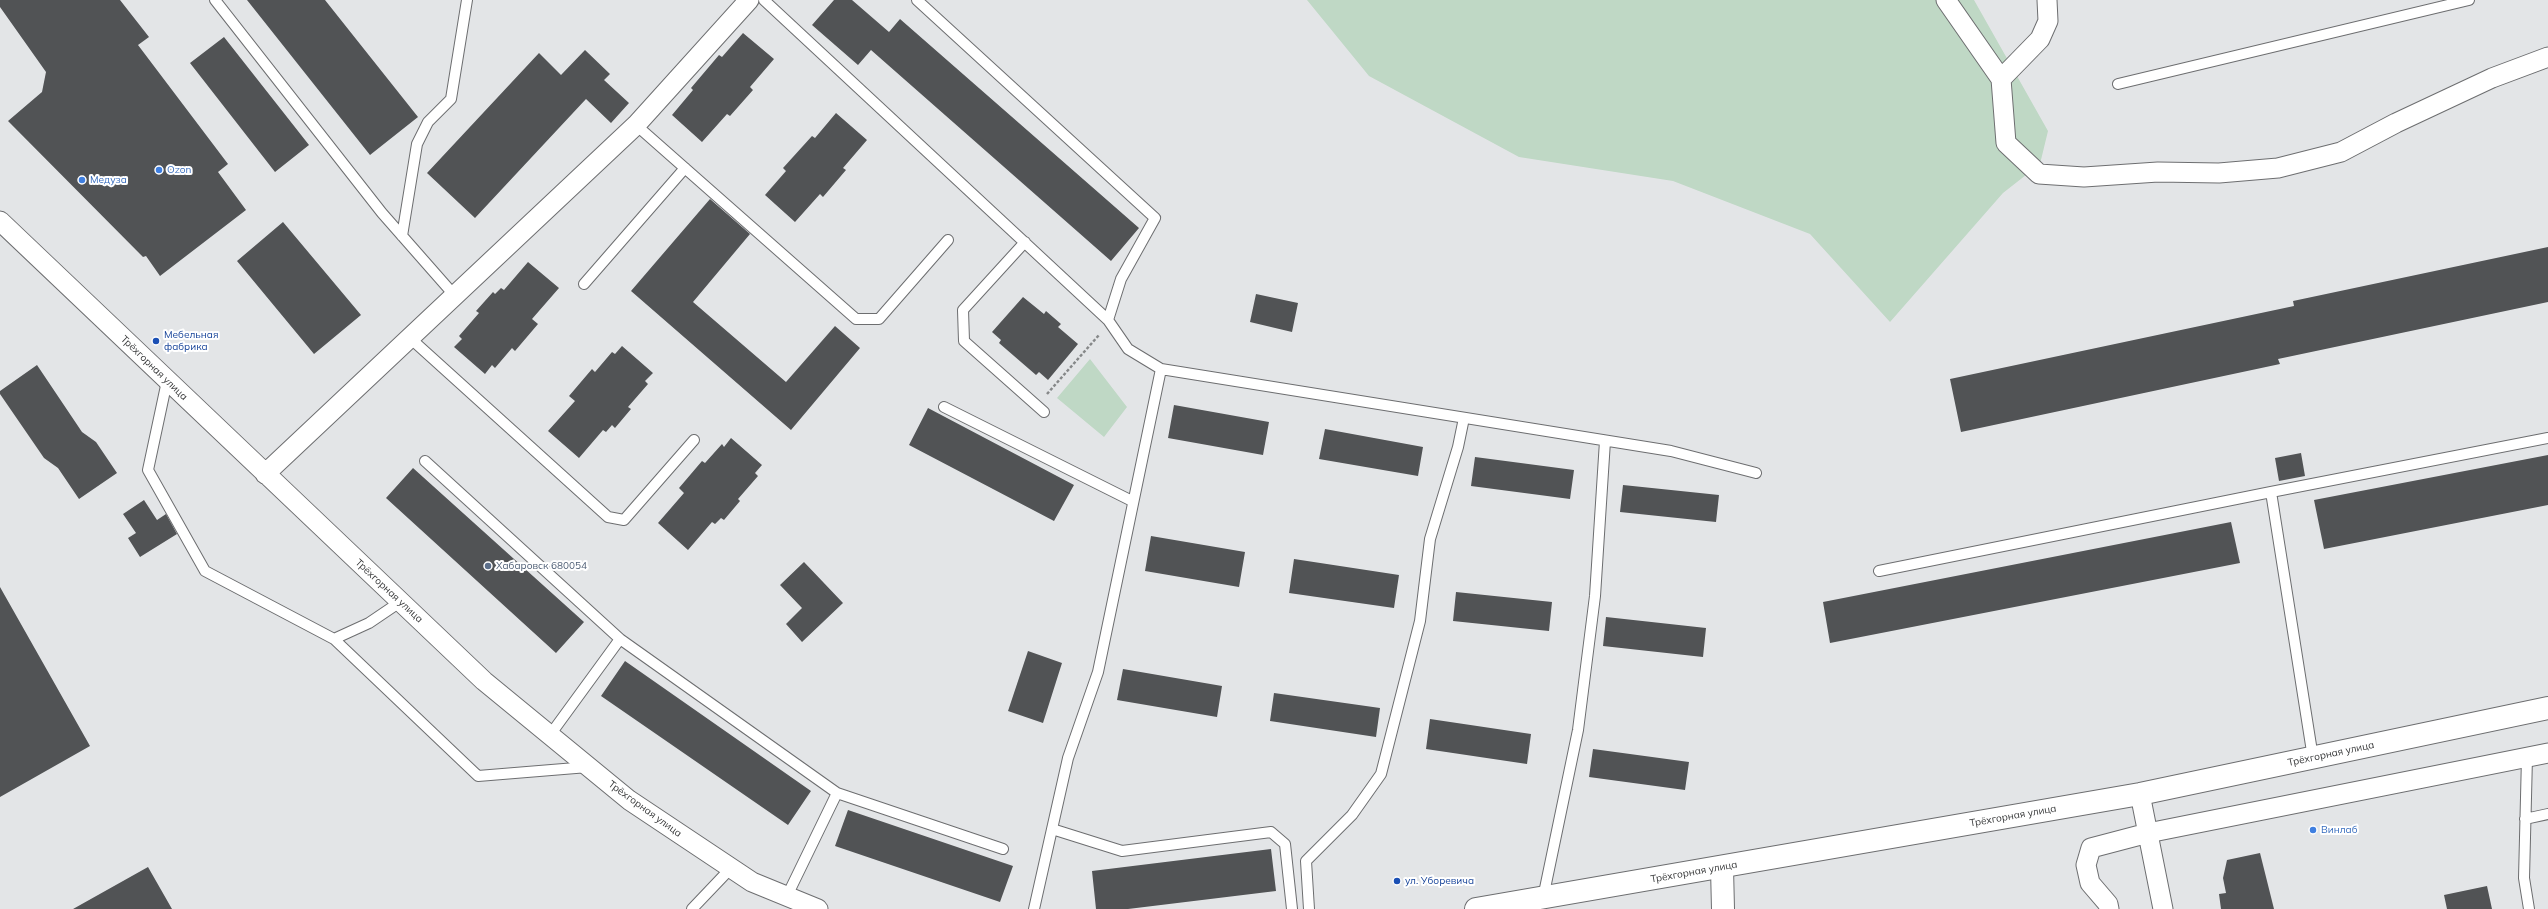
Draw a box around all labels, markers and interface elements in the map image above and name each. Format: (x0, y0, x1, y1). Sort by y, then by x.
place label: Ozon (167, 164, 191, 176)
marker: Ozon (154, 165, 164, 175)
place label: Медуза (90, 174, 127, 186)
marker: Медуза (77, 175, 87, 185)
place label: Мебельная фабрика (164, 329, 218, 352)
street label: Трёхгорная улица (118, 333, 190, 403)
marker: Мебельная фабрика (151, 336, 161, 346)
street label: Трёхгорная улица (353, 557, 425, 625)
place label: Хабаровск 680054 (496, 560, 587, 572)
marker: Хабаровск 680054 (483, 561, 493, 571)
street label: Трёхгорная улица (2287, 739, 2375, 769)
street label: Трёхгорная улица (606, 778, 684, 840)
street label: Трёхгорная улица (1969, 802, 2057, 830)
place label: Винлаб (2321, 824, 2358, 836)
marker: Винлаб (2308, 825, 2318, 835)
street label: Трёхгорная улица (1650, 858, 1738, 886)
place label: ул. Уборевича (1405, 875, 1474, 887)
marker: ул. Уборевича (1392, 876, 1402, 886)

